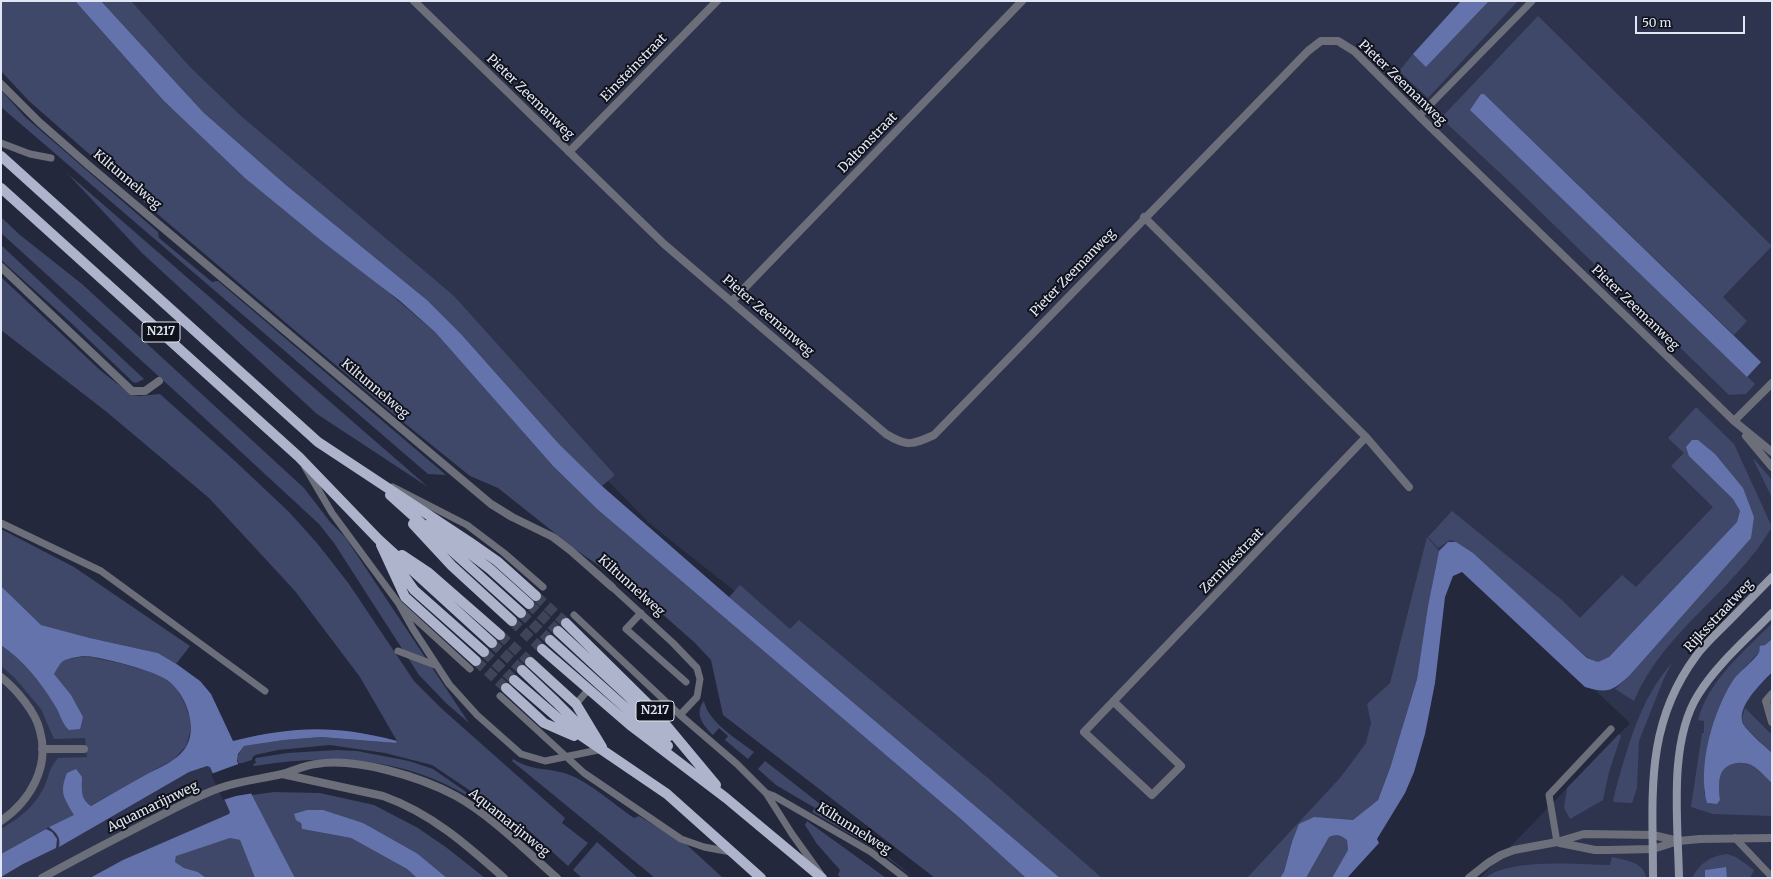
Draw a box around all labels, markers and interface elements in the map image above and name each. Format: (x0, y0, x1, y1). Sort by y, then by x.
scale bar (1637, 8, 1747, 34)
text: 50 m (1642, 15, 1671, 30)
street label: Einsteinstraat (598, 31, 670, 105)
street label: Pieter Zeemanweg (1355, 37, 1449, 129)
street label: Pieter Zeemanweg (483, 51, 577, 143)
street label: Daltonstraat (835, 110, 901, 176)
street label: Kiltunnelweg (90, 147, 164, 213)
street label: Pieter Zeemanweg (1027, 226, 1119, 320)
street label: Pieter Zeemanweg (1588, 262, 1682, 354)
street label: Pieter Zeemanweg (719, 272, 817, 360)
road number: N217 (142, 322, 180, 342)
street label: Kiltunnelweg (338, 356, 412, 422)
street label: Zernikestraat (1197, 525, 1267, 597)
street label: Kiltunnelweg (595, 552, 667, 620)
street label: Rijksstraatweg (1681, 577, 1757, 655)
road number: N217 (636, 701, 674, 721)
street label: Aquamarijnweg (105, 778, 201, 836)
street label: Aquamarijnweg (465, 786, 553, 860)
street label: Kiltunnelweg (814, 800, 894, 858)

